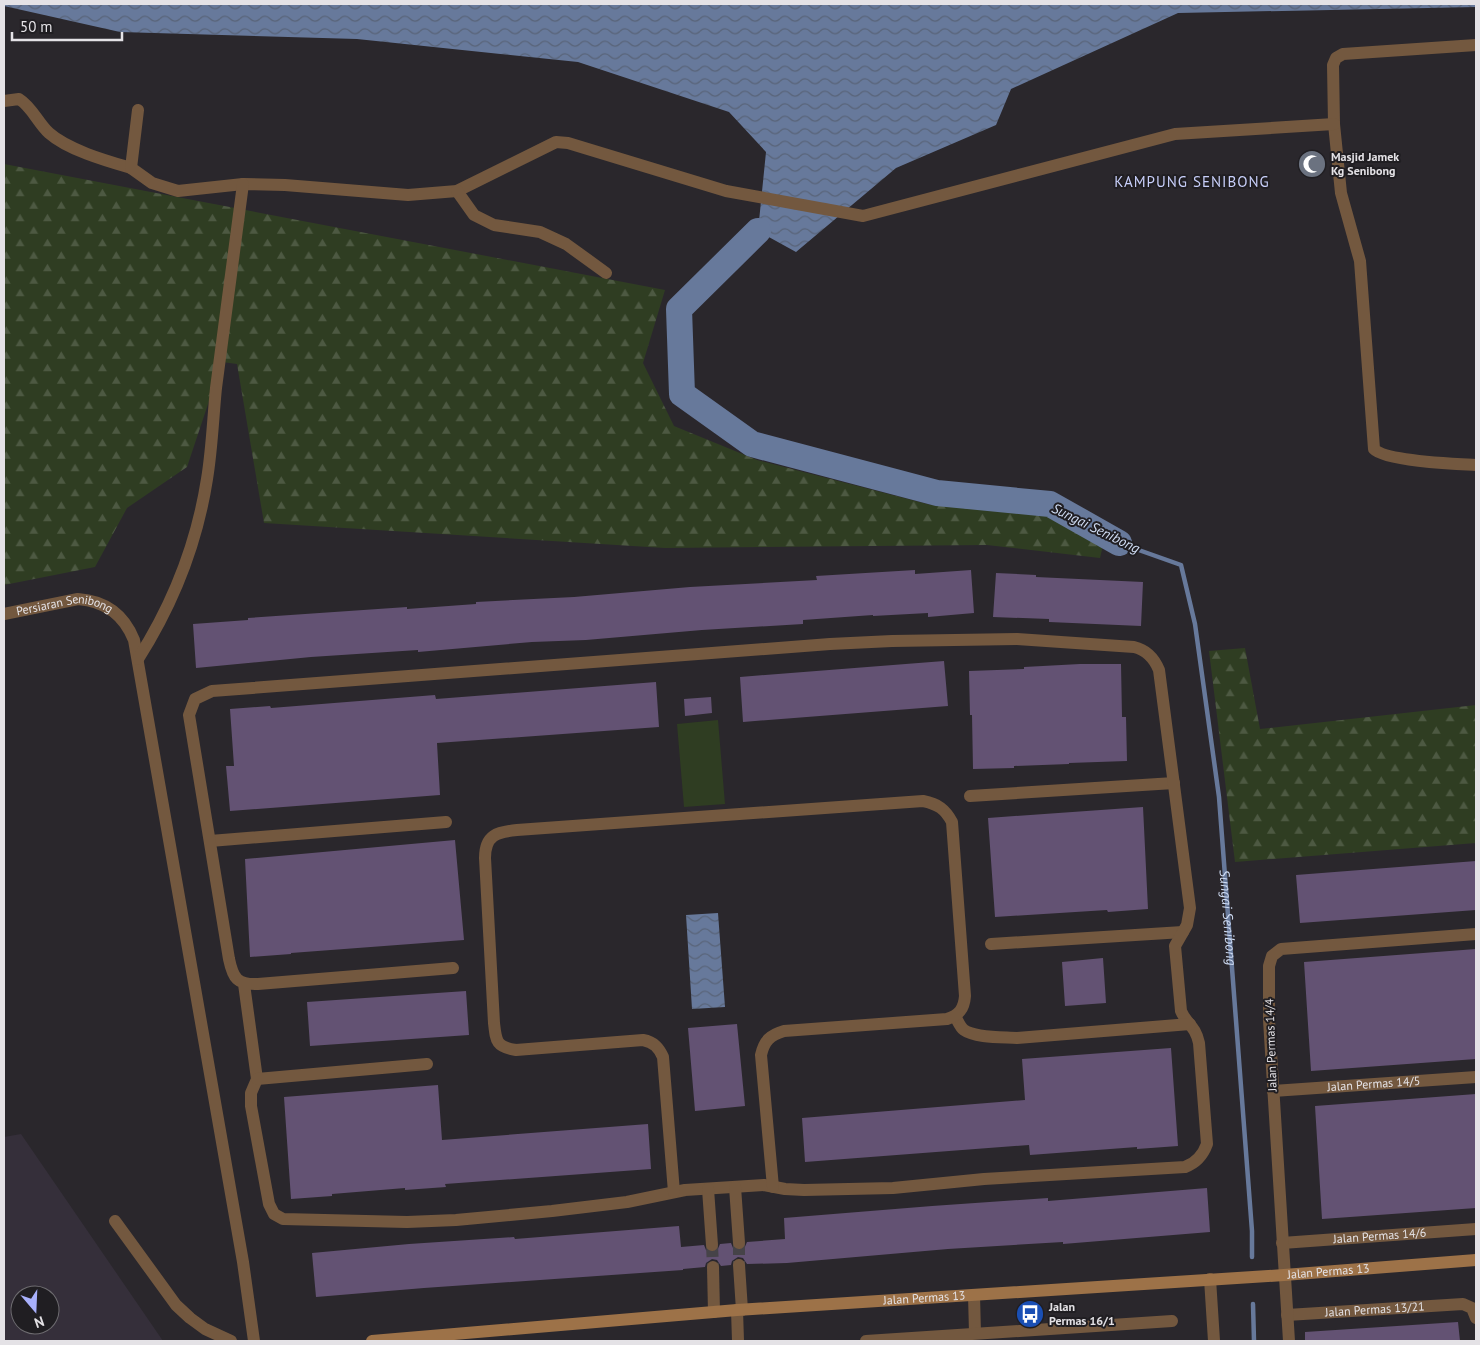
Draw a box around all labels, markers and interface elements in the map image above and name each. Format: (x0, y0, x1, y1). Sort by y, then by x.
scale bar (12, 10, 122, 42)
text: 50 m (20, 17, 53, 36)
mosque icon: Masjid Jamek Kg Senibong (1297, 149, 1327, 179)
place label: Masjid Jamek Kg Senibong (1331, 149, 1399, 178)
district label: KAMPUNG SENIBONG (1114, 172, 1270, 191)
water label: Sungai Senibong (1049, 499, 1143, 557)
street label: Persiaran Senibong (15, 591, 116, 618)
water label: Sungai Senibong (1216, 869, 1241, 966)
street label: Jalan Permas 14/4 (1261, 998, 1280, 1093)
street label: Jalan Permas 14/5 (1326, 1073, 1421, 1094)
street label: Jalan Permas 14/6 (1332, 1225, 1427, 1246)
street label: Jalan Permas 13 (1286, 1260, 1370, 1282)
north arrow (10, 1285, 60, 1335)
street label: Jalan Permas 13 (882, 1287, 966, 1308)
street label: Jalan Permas 13/21 (1324, 1298, 1425, 1320)
bus stop icon: Jalan Permas 16/1 (1015, 1299, 1045, 1329)
place label: Jalan Permas 16/1 (1048, 1299, 1115, 1328)
text: N (32, 1312, 47, 1332)

